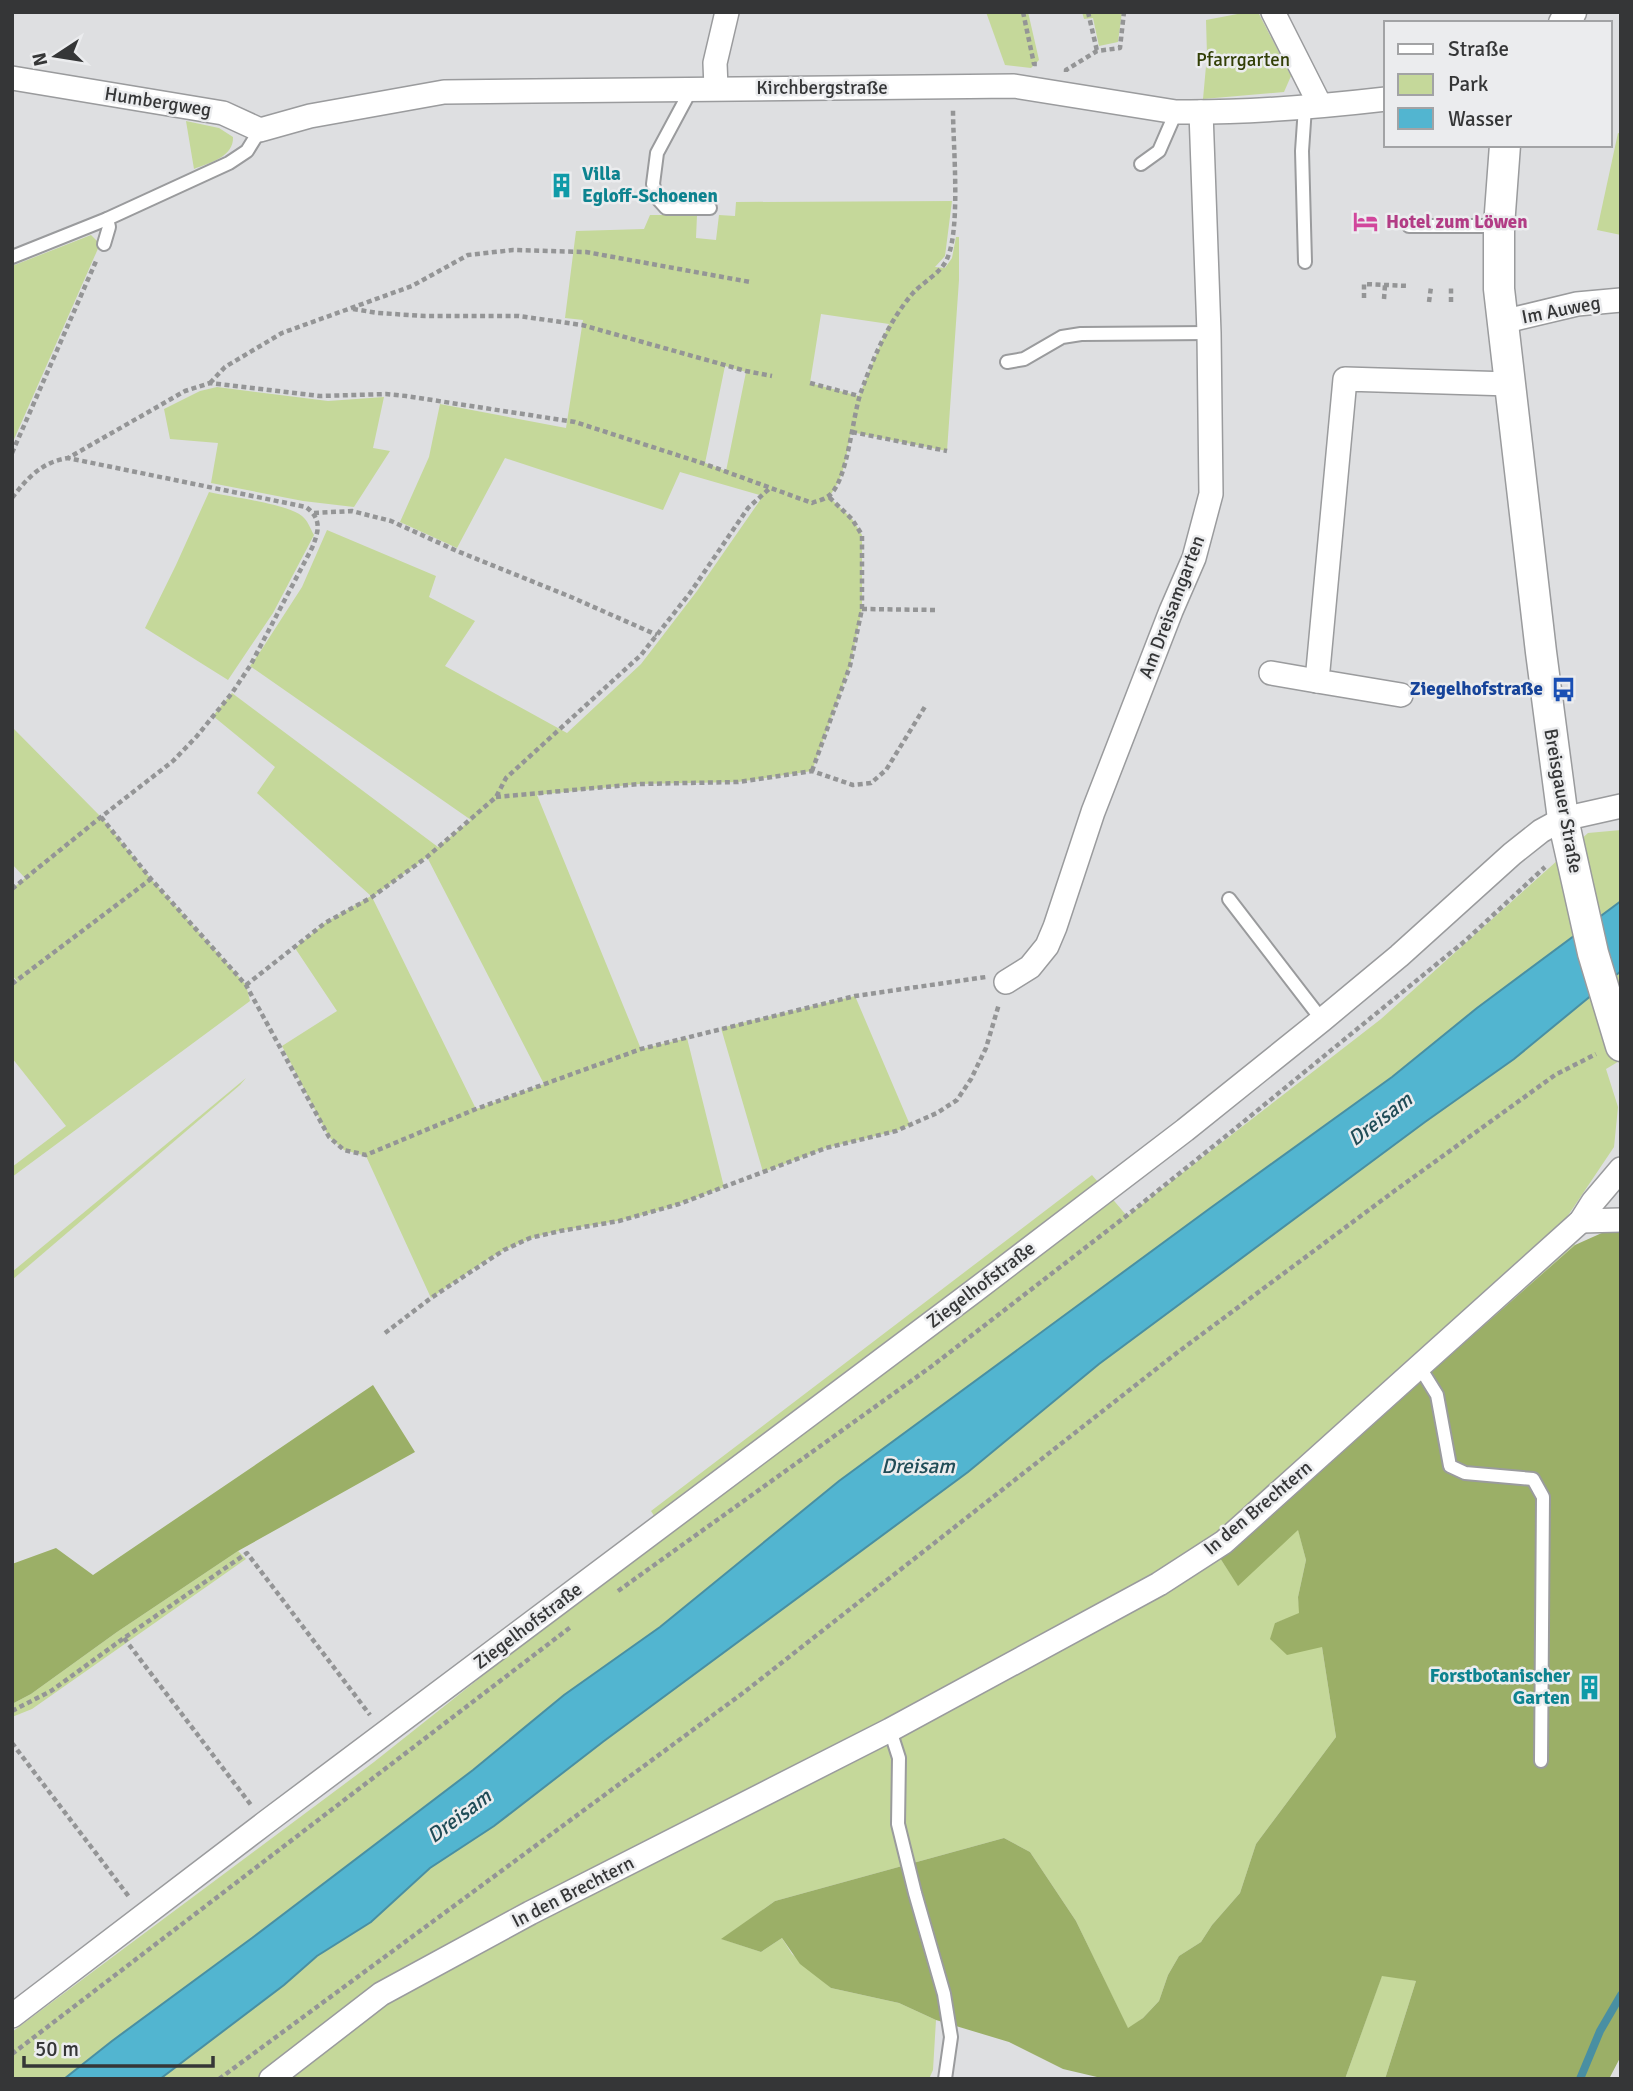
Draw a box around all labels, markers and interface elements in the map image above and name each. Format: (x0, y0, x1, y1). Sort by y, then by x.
north arrow (21, 21, 91, 91)
legend (1384, 21, 1612, 147)
text: Straße (1448, 36, 1509, 62)
park label: Pfarrgarten (1196, 48, 1290, 72)
text: N (27, 50, 53, 68)
text: Park (1448, 71, 1489, 97)
street label: Kirchbergstraße (756, 76, 888, 100)
street label: Humbergweg (103, 82, 213, 122)
text: Wasser (1448, 106, 1513, 132)
place label: Villa Egloff-Schoenen (582, 162, 718, 208)
building icon: Villa Egloff-Schoenen (548, 171, 576, 199)
hotel icon: Hotel zum Löwen (1352, 208, 1380, 236)
place label: Hotel zum Löwen (1386, 210, 1528, 234)
street label: Im Auweg (1520, 291, 1602, 329)
street label: Am Dreisamgarten (1134, 532, 1210, 682)
bus stop icon: Ziegelhofstraße (1549, 675, 1577, 703)
place label: Ziegelhofstraße (1410, 677, 1543, 701)
street label: Breisgauer Straße (1538, 727, 1588, 875)
water label: Dreisam (1343, 1086, 1418, 1152)
street label: Ziegelhofstraße (922, 1236, 1040, 1334)
water label: Dreisam (881, 1453, 956, 1479)
street label: In den Brechtern (1199, 1456, 1317, 1560)
street label: Ziegelhofstraße (469, 1577, 587, 1675)
place label: Forstbotanischer Garten (1430, 1664, 1570, 1710)
building icon: Forstbotanischer Garten (1576, 1673, 1604, 1701)
water label: Dreisam (422, 1783, 497, 1849)
street label: In den Brechtern (508, 1851, 638, 1933)
scale bar (24, 2024, 214, 2068)
text: 50 m (35, 2036, 79, 2062)

